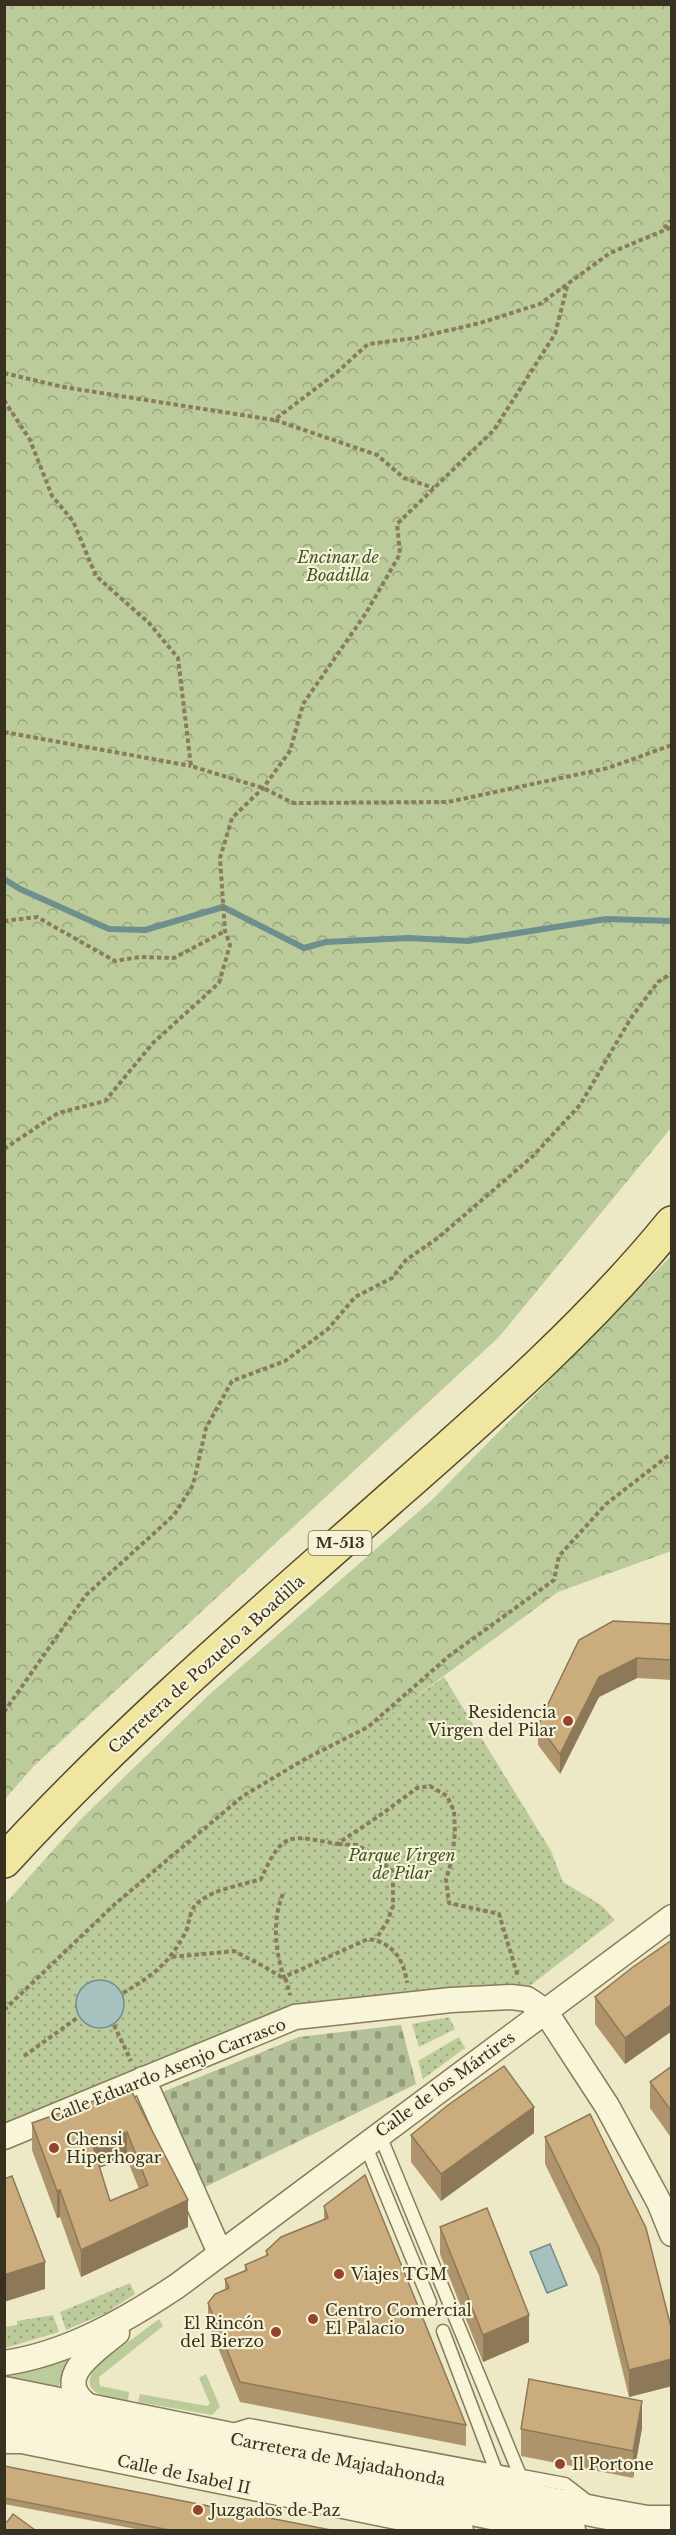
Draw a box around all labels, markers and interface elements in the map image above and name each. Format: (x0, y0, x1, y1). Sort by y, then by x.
park label: Encinar de Boadilla (296, 547, 380, 585)
road number: M-513 (308, 1531, 372, 1555)
street label: Carretera de Pozuelo a Boadilla (104, 1571, 308, 1757)
place label: Residencia Virgen del Pilar (427, 1702, 556, 1740)
marker: Residencia Virgen del Pilar (561, 1714, 575, 1728)
park label: Parque Virgen de Pilar (347, 1845, 456, 1883)
street label: Calle Eduardo Asenjo Carrasco (47, 2013, 289, 2127)
street label: Calle de los Mártires (371, 2027, 519, 2141)
place label: Chensi Hiperhogar (66, 2129, 162, 2167)
marker: Chensi Hiperhogar (47, 2141, 61, 2155)
place label: Viajes TGM (350, 2264, 447, 2284)
marker: Viajes TGM (332, 2267, 346, 2281)
place label: Centro Comercial El Palacio (325, 2300, 472, 2338)
marker: Centro Comercial El Palacio (306, 2312, 320, 2326)
place label: El Rincón del Bierzo (180, 2313, 264, 2351)
marker: El Rincón del Bierzo (269, 2325, 283, 2339)
street label: Carretera de Majadahonda (229, 2428, 447, 2490)
street label: Calle de Isabel II (115, 2450, 253, 2498)
place label: Il Portone (572, 2454, 654, 2474)
marker: Il Portone (553, 2457, 567, 2471)
place label: Juzgados de Paz (208, 2500, 340, 2520)
marker: Juzgados de Paz (191, 2503, 205, 2517)

